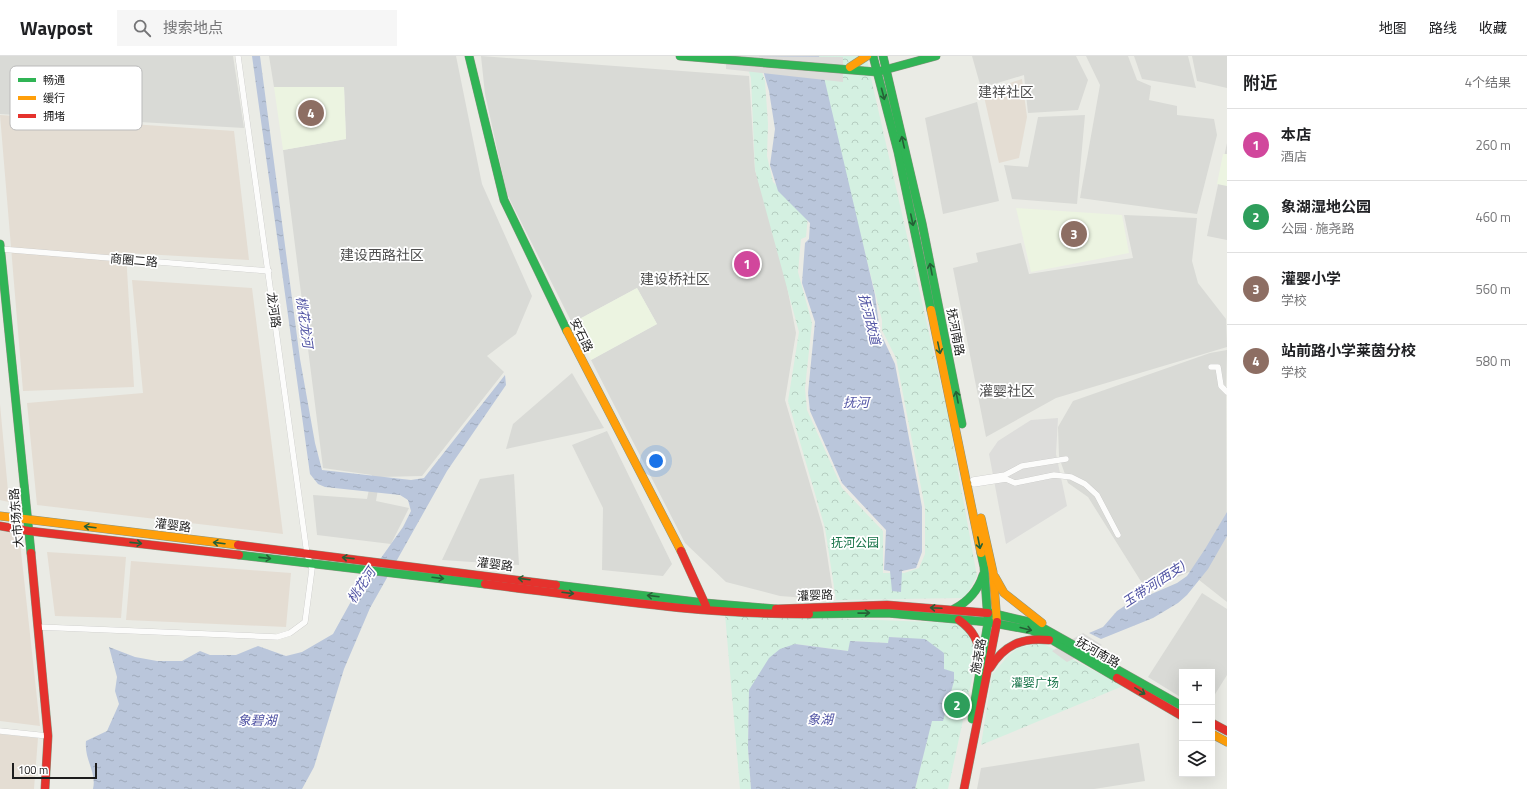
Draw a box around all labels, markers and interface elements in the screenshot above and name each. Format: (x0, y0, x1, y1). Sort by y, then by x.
search box (117, 10, 397, 46)
text: Waypost (20, 13, 93, 42)
text: 搜索地点 (163, 16, 223, 39)
icon: search (131, 17, 153, 39)
text: 地图 (1379, 17, 1407, 38)
text: 路线 (1429, 17, 1457, 38)
text: 收藏 (1479, 17, 1507, 38)
legend (10, 66, 142, 130)
text: 附近 (1243, 70, 1277, 96)
text: 畅通 (43, 72, 65, 88)
text: 4个结果 (1465, 72, 1511, 92)
district label: 建祥社区 (978, 81, 1034, 102)
one-way arrow (879, 87, 887, 100)
text: 缓行 (43, 90, 65, 106)
pin: 4 (298, 98, 324, 128)
text: 拥堵 (43, 108, 65, 124)
text: 本店 (1281, 123, 1311, 146)
text: 1 (1252, 135, 1260, 155)
text: 260 m (1475, 135, 1511, 155)
one-way arrow (899, 136, 907, 149)
text: 酒店 (1281, 146, 1307, 166)
text: 象湖湿地公园 (1281, 195, 1371, 218)
text: 2 (1252, 207, 1260, 227)
text: 460 m (1475, 207, 1511, 227)
one-way arrow (909, 214, 917, 227)
text: 公园 · 施尧路 (1281, 218, 1355, 238)
pin: 3 (1061, 219, 1087, 249)
district label: 建设西路社区 (340, 244, 424, 265)
street label: 商圈二路 (109, 248, 159, 272)
pin: 1 (734, 249, 760, 279)
one-way arrow (927, 263, 935, 276)
text: 灌婴小学 (1281, 267, 1341, 290)
district label: 建设桥社区 (640, 268, 710, 289)
text: 3 (1252, 279, 1260, 299)
text: 560 m (1475, 279, 1511, 299)
text: 学校 (1281, 290, 1307, 310)
street label: 龙河路 (262, 291, 286, 329)
water label: 抚河故道 (854, 291, 886, 349)
water label: 桃花龙河 (291, 295, 319, 352)
street label: 抚河南路 (942, 307, 970, 357)
street label: 安石路 (566, 315, 598, 355)
text: 站前路小学莱茵分校 (1281, 339, 1416, 362)
one-way arrow (935, 341, 943, 354)
text: 4 (1252, 351, 1260, 371)
text: 580 m (1475, 351, 1511, 371)
text: 学校 (1281, 362, 1307, 382)
district label: 灌婴社区 (979, 380, 1035, 401)
one-way arrow (952, 391, 960, 404)
water label: 抚河 (843, 392, 872, 412)
your location (646, 451, 666, 471)
street label: 大市场东路 (4, 487, 28, 549)
street label: 灌婴路 (154, 513, 192, 537)
one-way arrow (84, 523, 97, 531)
park label: 抚河公园 (831, 533, 879, 552)
one-way arrow (975, 537, 983, 550)
one-way arrow (213, 539, 226, 547)
one-way arrow (129, 540, 142, 547)
street label: 灌婴路 (476, 552, 514, 576)
one-way arrow (258, 554, 271, 562)
one-way arrow (342, 555, 355, 562)
water label: 玉带河(西支) (1118, 556, 1189, 612)
water label: 桃花河 (342, 561, 382, 607)
one-way arrow (431, 574, 444, 582)
one-way arrow (518, 576, 531, 583)
street label: 灌婴路 (797, 585, 833, 605)
one-way arrow (561, 589, 574, 597)
one-way arrow (647, 592, 660, 600)
one-way arrow (930, 604, 943, 612)
one-way arrow (857, 609, 870, 617)
one-way arrow (1019, 626, 1032, 634)
street label: 抚河南路 (1072, 632, 1124, 672)
street label: 施尧路 (965, 637, 991, 675)
map controls (1179, 669, 1215, 777)
button: + (1179, 669, 1215, 705)
park label: 灌婴广场 (1011, 673, 1059, 692)
one-way arrow (1134, 687, 1146, 695)
pin: 2 (944, 690, 970, 720)
button: − (1179, 705, 1215, 741)
water label: 象湖 (807, 709, 835, 729)
water label: 象碧湖 (237, 710, 278, 730)
button: layers (1179, 741, 1215, 777)
scale bar (12, 761, 97, 780)
text: 100 m (18, 762, 48, 778)

